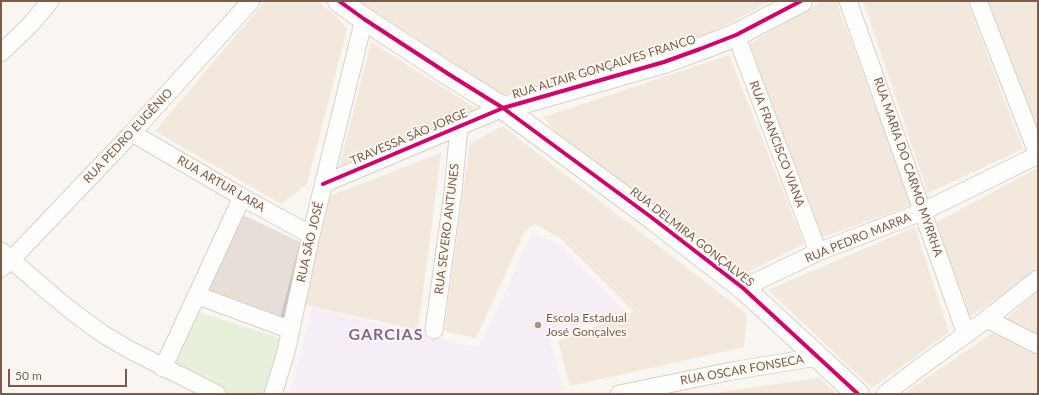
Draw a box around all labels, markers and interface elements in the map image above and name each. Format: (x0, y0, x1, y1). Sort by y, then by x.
street label: RUA ALTAIR GONÇALVES FRANCO (510, 32, 698, 102)
street label: RUA MARIA DO CARMO MYRRHA (870, 75, 946, 259)
street label: RUA FRANCISCO VIANA (746, 79, 808, 209)
street label: RUA PEDRO EUGÊNIO (80, 86, 176, 186)
street label: TRAVESSA SÃO JORGE (348, 106, 470, 168)
street label: RUA ARTUR LARA (174, 153, 268, 215)
street label: RUA SEVERO ANTUNES (432, 163, 462, 295)
street label: RUA DELMIRA GONÇALVES (627, 184, 757, 290)
street label: RUA SÃO JOSÉ (294, 200, 326, 284)
street label: RUA PEDRO MARRA (803, 210, 913, 266)
place label: Escola Estadual José Gonçalves (546, 311, 627, 339)
marker: Escola Estadual José Gonçalves (533, 320, 543, 330)
district label: GARCIAS (349, 325, 423, 345)
street label: RUA OSCAR FONSECA (679, 352, 805, 388)
scale bar (10, 361, 129, 387)
text: 50 m (15, 368, 42, 383)

